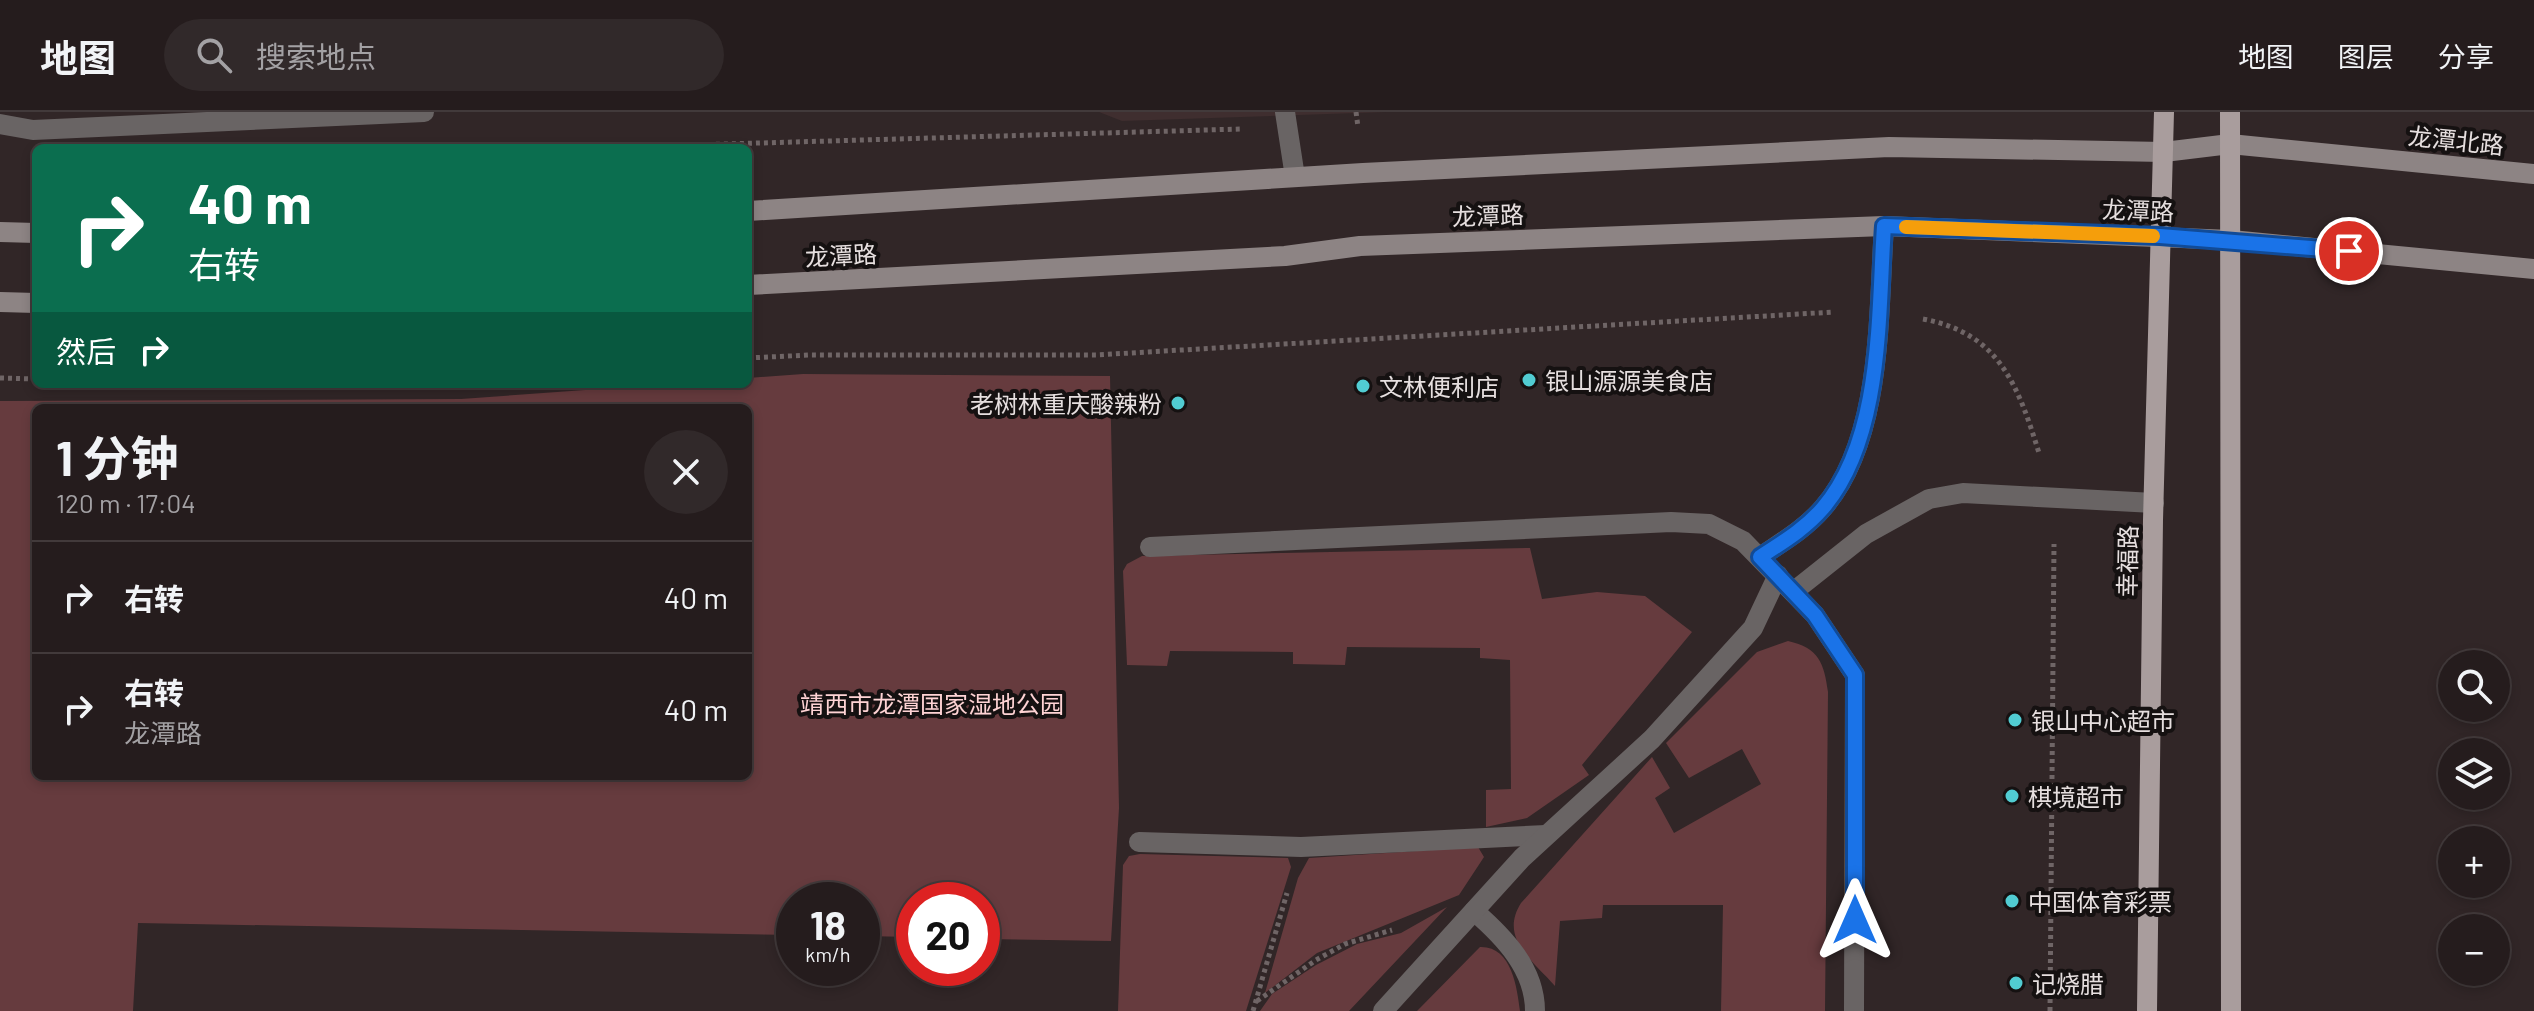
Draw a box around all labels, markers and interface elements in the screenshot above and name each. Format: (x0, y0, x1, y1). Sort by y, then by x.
search box (164, 19, 724, 91)
icon: search (192, 33, 236, 77)
text: 地图 (40, 34, 116, 80)
text: 搜索地点 (256, 38, 376, 74)
text: 地图 (2238, 39, 2294, 73)
text: 图层 (2338, 39, 2394, 73)
text: 分享 (2438, 39, 2494, 73)
street label: 龙潭北路 (2407, 121, 2505, 159)
text: 40 m (188, 168, 312, 235)
icon: right (56, 176, 160, 280)
street label: 龙潭路 (2102, 194, 2174, 226)
street label: 龙潭路 (1452, 199, 1524, 231)
pin (2315, 217, 2383, 285)
icon: arrive (2327, 229, 2371, 273)
street label: 龙潭路 (804, 239, 878, 271)
text: 右转 (188, 242, 260, 285)
icon: right (132, 328, 176, 372)
text: 然后 (56, 333, 116, 369)
place label: 银山源源美食店 (1545, 366, 1713, 395)
marker: 银山源源美食店 (1520, 371, 1538, 389)
place label: 文林便利店 (1379, 372, 1499, 401)
marker: 文林便利店 (1354, 377, 1372, 395)
place label: 老树林重庆酸辣粉 (970, 389, 1162, 418)
marker: 老树林重庆酸辣粉 (1169, 394, 1187, 412)
text: 1 分钟 (56, 428, 179, 486)
button: close (644, 430, 728, 514)
text: 120 m · 17:04 (56, 487, 196, 518)
street label: 幸福路 (2112, 525, 2142, 597)
icon: right (56, 575, 100, 619)
text: 40 m (664, 579, 728, 615)
text: 右转 (124, 580, 184, 616)
map controls (2438, 650, 2510, 986)
button: search (2438, 650, 2510, 722)
text: 右转 (124, 674, 184, 710)
icon: right (56, 687, 100, 731)
park label: 靖西市龙潭国家湿地公园 (800, 689, 1064, 718)
text: 40 m (664, 691, 728, 727)
place label: 银山中心超市 (2031, 706, 2175, 735)
marker: 银山中心超市 (2006, 711, 2024, 729)
text: 龙潭路 (124, 717, 202, 748)
button: layers (2438, 738, 2510, 810)
place label: 棋境超市 (2028, 782, 2124, 811)
marker: 棋境超市 (2003, 787, 2021, 805)
button: + (2438, 826, 2510, 898)
position arrow (1813, 878, 1897, 962)
speed limit sign: 20 (896, 882, 1000, 986)
place label: 中国体育彩票 (2028, 887, 2172, 916)
marker: 中国体育彩票 (2003, 892, 2021, 910)
text: 18 (810, 900, 846, 948)
button: − (2438, 914, 2510, 986)
text: km/h (805, 942, 851, 966)
place label: 记烧腊 (2032, 969, 2104, 998)
marker: 记烧腊 (2007, 974, 2025, 992)

